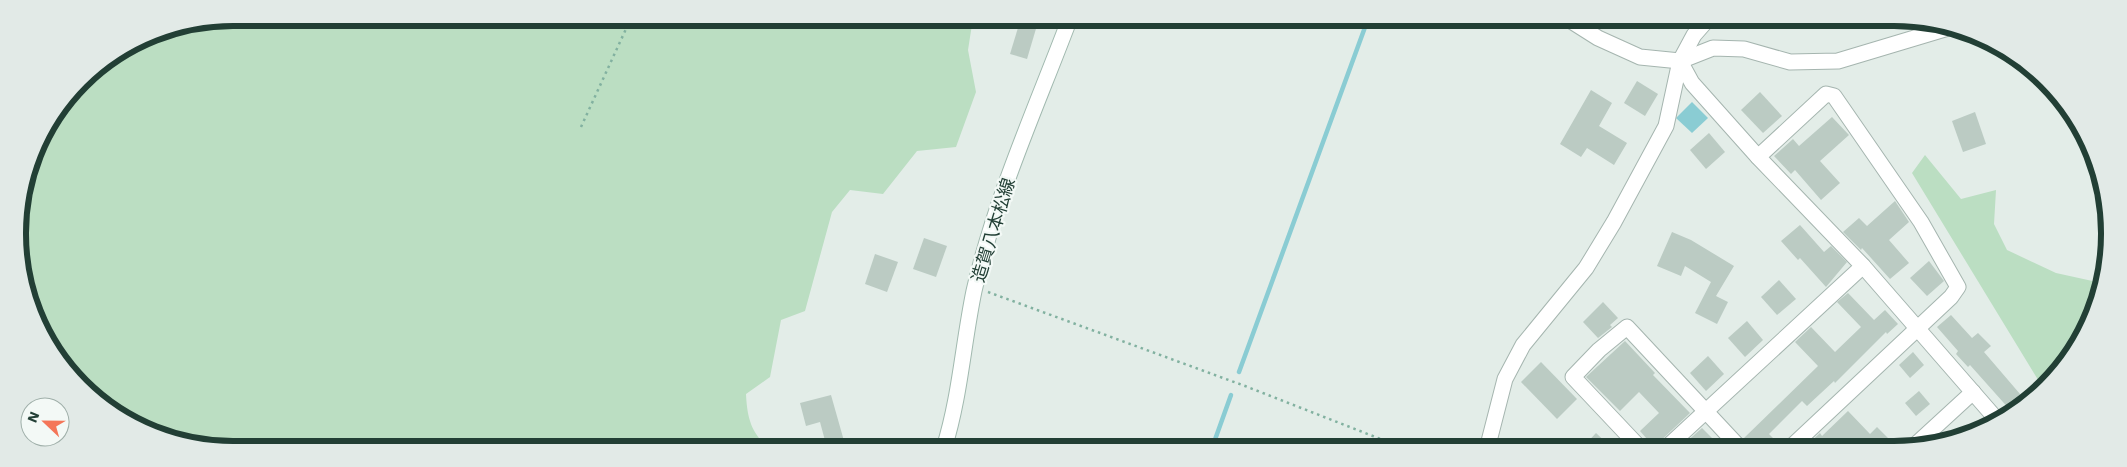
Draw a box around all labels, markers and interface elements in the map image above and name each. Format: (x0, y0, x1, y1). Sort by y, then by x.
street label: 造賀八本松線 (967, 175, 1019, 285)
north arrow (20, 397, 70, 447)
text: N (24, 409, 42, 425)

